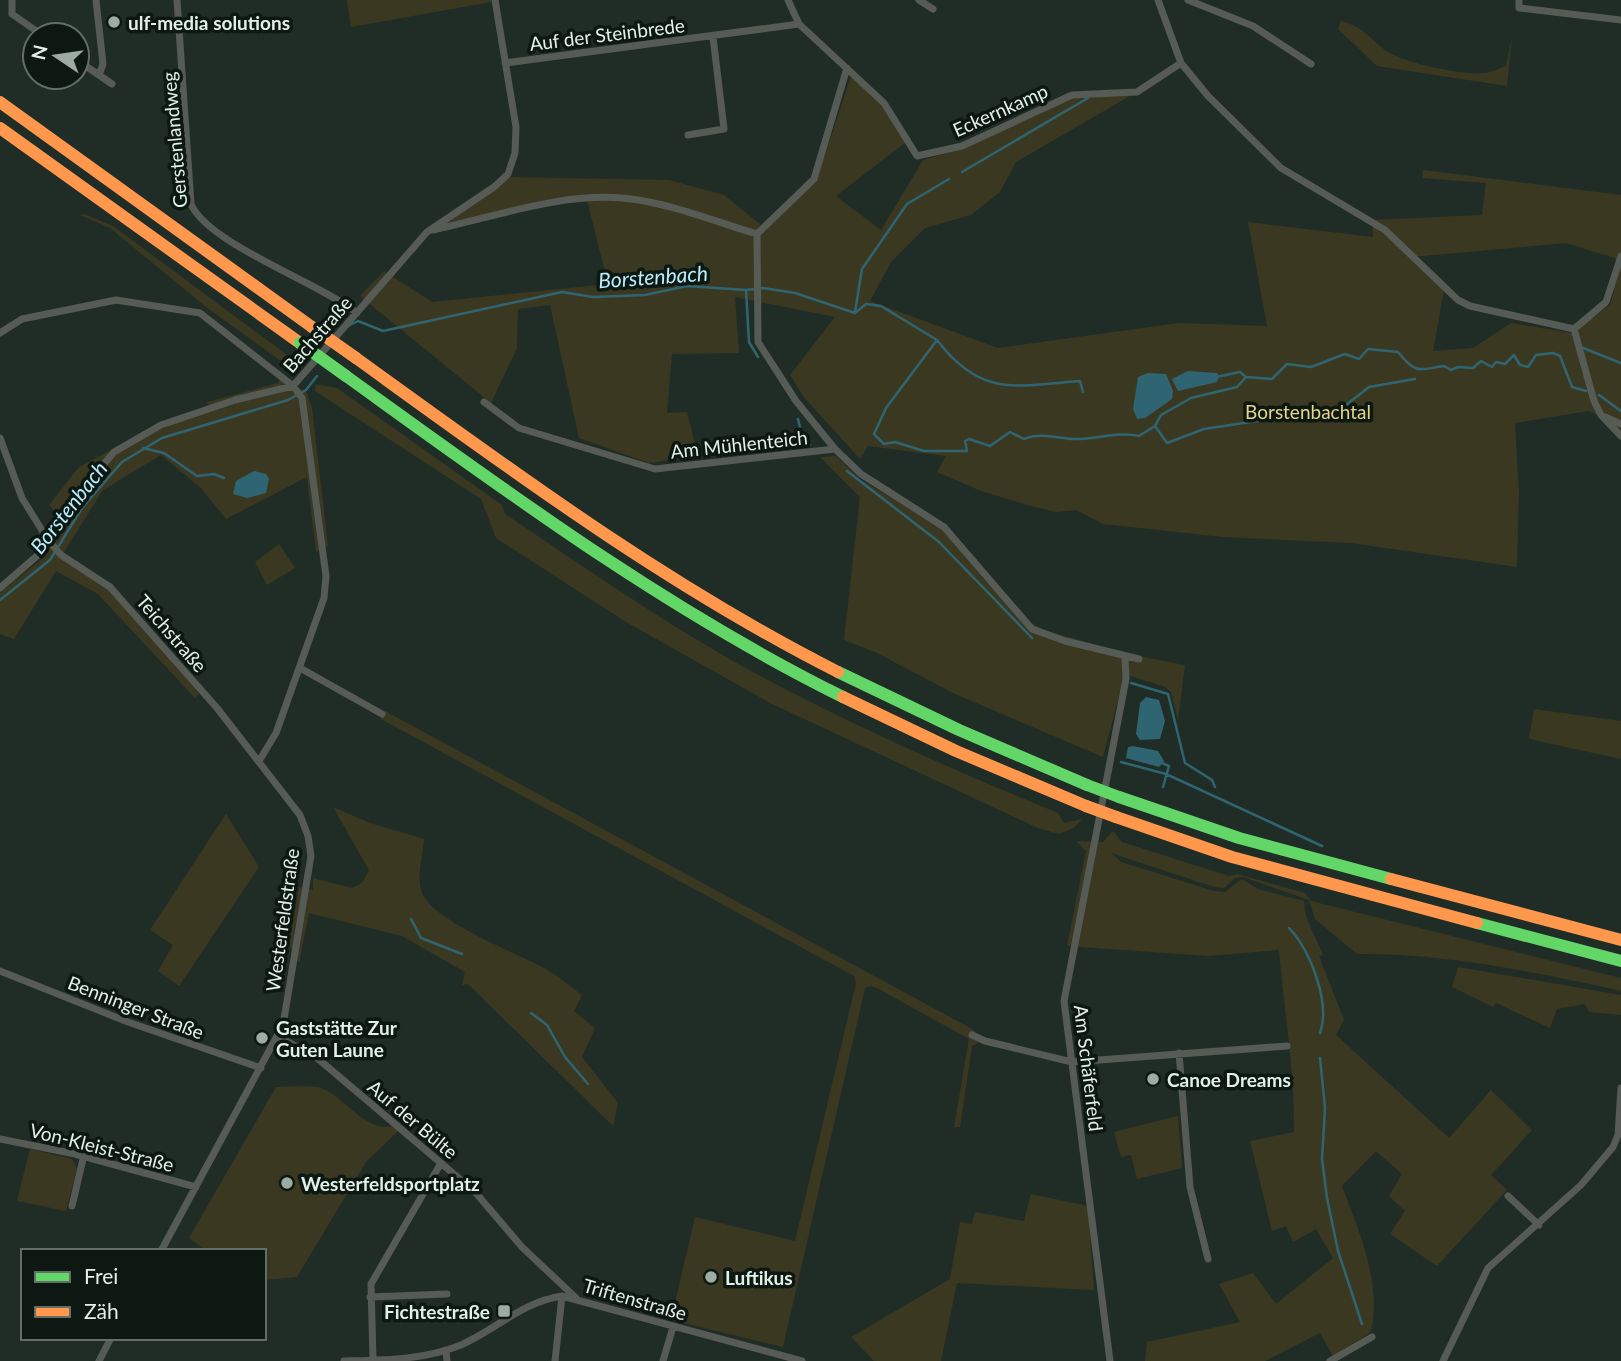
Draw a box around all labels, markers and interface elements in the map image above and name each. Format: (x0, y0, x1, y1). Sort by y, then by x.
place label: ulf-media solutions (128, 11, 290, 34)
street label: Auf der Steinbrede (528, 13, 686, 55)
marker: ulf-media solutions (106, 14, 122, 30)
north arrow (21, 21, 91, 91)
text: N (26, 42, 52, 62)
street label: Gerstenlandweg (157, 71, 191, 209)
street label: Eckernkamp (949, 79, 1051, 141)
water label: Borstenbach (597, 260, 709, 292)
street label: Bachstraße (278, 291, 356, 377)
park label: Borstenbachtal (1245, 400, 1371, 423)
street label: Am Mühlenteich (669, 425, 809, 463)
water label: Borstenbach (24, 456, 112, 558)
street label: Teichstraße (132, 589, 212, 677)
street label: Westerfeldstraße (261, 847, 303, 993)
street label: Benninger Straße (65, 971, 207, 1043)
street label: Am Schäferfeld (1070, 1003, 1108, 1133)
place label: Gaststätte Zur Guten Laune (276, 1016, 398, 1061)
marker: Gaststätte Zur Guten Laune (254, 1030, 270, 1046)
place label: Canoe Dreams (1167, 1068, 1291, 1091)
marker: Canoe Dreams (1145, 1071, 1161, 1087)
street label: Auf der Bülte (363, 1075, 463, 1163)
street label: Von-Kleist-Straße (28, 1118, 176, 1176)
place label: Westerfeldsportplatz (301, 1172, 480, 1195)
marker: Westerfeldsportplatz (279, 1175, 295, 1191)
legend (21, 1249, 266, 1340)
text: Frei (84, 1263, 118, 1288)
place label: Luftikus (725, 1266, 793, 1289)
marker: Luftikus (703, 1269, 719, 1285)
street label: Triftenstraße (581, 1273, 689, 1325)
text: Zäh (84, 1298, 119, 1323)
place label: Fichtestraße (384, 1300, 490, 1323)
marker: Fichtestraße (496, 1303, 512, 1319)

